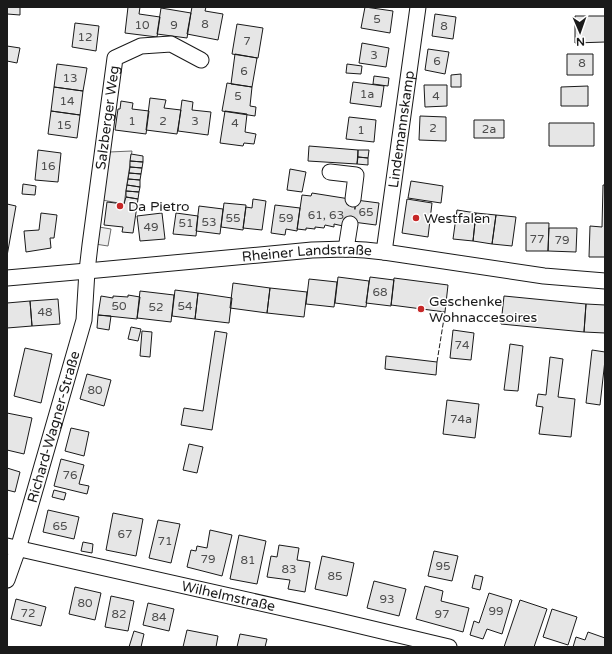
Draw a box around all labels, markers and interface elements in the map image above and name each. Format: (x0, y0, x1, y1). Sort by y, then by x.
house number: 5 (373, 12, 381, 26)
north arrow (560, 12, 600, 52)
house number: 8 (201, 17, 209, 31)
house number: 10 (134, 18, 150, 32)
house number: 9 (170, 18, 178, 32)
house number: 8 (440, 19, 448, 33)
house number: 12 (77, 30, 93, 44)
house number: 7 (243, 34, 251, 48)
text: N (576, 35, 585, 48)
house number: 3 (370, 48, 378, 62)
house number: 6 (433, 54, 441, 68)
house number: 8 (578, 56, 586, 70)
street label: Salzberger Weg (92, 64, 122, 171)
house number: 6 (240, 64, 248, 78)
street label: Lindemannskamp (384, 69, 418, 189)
house number: 13 (62, 71, 78, 85)
house number: 1a (360, 87, 374, 101)
house number: 5 (234, 89, 242, 103)
house number: 4 (432, 89, 440, 103)
house number: 14 (59, 94, 75, 108)
house number: 1 (128, 114, 136, 128)
house number: 2 (159, 114, 167, 128)
house number: 3 (191, 114, 199, 128)
house number: 4 (231, 116, 239, 130)
house number: 15 (56, 118, 72, 132)
house number: 2 (429, 121, 437, 135)
house number: 2a (482, 122, 496, 136)
house number: 1 (357, 123, 365, 137)
house number: 16 (40, 159, 56, 173)
place label: Da Pietro (128, 198, 190, 215)
marker: Da Pietro (115, 201, 125, 211)
house number: 65 (358, 205, 374, 219)
house number: 61, 63 (308, 208, 344, 222)
place label: Westfalen (424, 210, 490, 227)
house number: 55 (225, 211, 241, 225)
house number: 59 (278, 211, 294, 225)
marker: Westfalen (411, 213, 421, 223)
house number: 53 (201, 215, 217, 229)
house number: 51 (178, 216, 194, 230)
house number: 49 (143, 220, 159, 234)
house number: 77 (529, 232, 545, 246)
house number: 79 (554, 233, 570, 247)
street label: Rheiner Landstraße (241, 240, 373, 265)
house number: 68 (372, 285, 388, 299)
place label: Geschenke Wohnaccesoires (429, 293, 537, 326)
house number: 50 (111, 299, 127, 313)
house number: 54 (177, 299, 193, 313)
house number: 52 (148, 300, 164, 314)
marker: Geschenke Wohnaccesoires (416, 304, 426, 314)
house number: 48 (37, 305, 53, 319)
house number: 74 (454, 338, 470, 352)
street label: Richard-Wagner-Straße (23, 349, 83, 505)
house number: 80 (87, 383, 103, 397)
house number: 74a (450, 412, 472, 426)
house number: 76 (62, 468, 78, 482)
house number: 65 (52, 519, 68, 533)
house number: 67 (117, 527, 133, 541)
house number: 71 (157, 534, 173, 548)
house number: 79 (200, 552, 216, 566)
house number: 81 (240, 553, 256, 567)
house number: 95 (435, 559, 451, 573)
house number: 83 (281, 562, 297, 576)
house number: 85 (327, 569, 343, 583)
street label: Wilhelmstraße (180, 577, 277, 615)
house number: 93 (379, 592, 395, 606)
house number: 80 (77, 596, 93, 610)
house number: 99 (488, 604, 504, 618)
house number: 72 (20, 606, 36, 620)
house number: 82 (111, 607, 127, 621)
house number: 97 (434, 607, 450, 621)
house number: 84 (151, 610, 167, 624)

